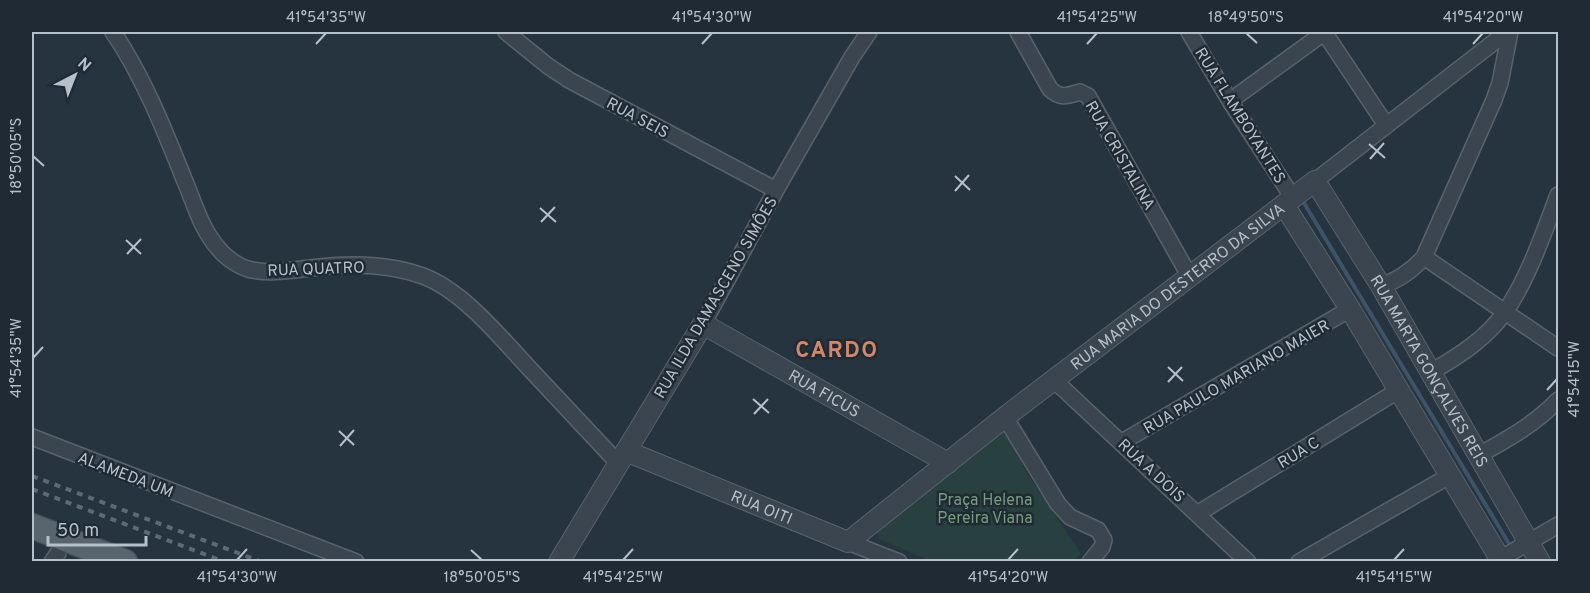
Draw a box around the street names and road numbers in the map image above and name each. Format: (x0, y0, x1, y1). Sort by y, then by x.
street label: RUA FLAMBOYANTES (1189, 44, 1289, 188)
street label: RUA SEIS (602, 94, 672, 144)
street label: RUA CRISTALINA (1080, 98, 1159, 214)
street label: RUA ILDA DAMASCENO SIMÔES (649, 193, 783, 402)
street label: RUA MARIA DO DESTERRO DA SILVA (1067, 200, 1290, 375)
street label: RUA QUATRO (267, 258, 365, 282)
street label: RUA MARTA GONÇALVES REIS (1365, 272, 1491, 472)
street label: RUA PAULO MARIANO MAIER (1140, 316, 1334, 439)
street label: RUA FICUS (784, 366, 863, 423)
street label: RUA C (1275, 434, 1324, 474)
street label: RUA A DOIS (1113, 435, 1188, 508)
street label: ALAMEDA UM (75, 448, 176, 503)
street label: RUA OITI (728, 487, 795, 530)

